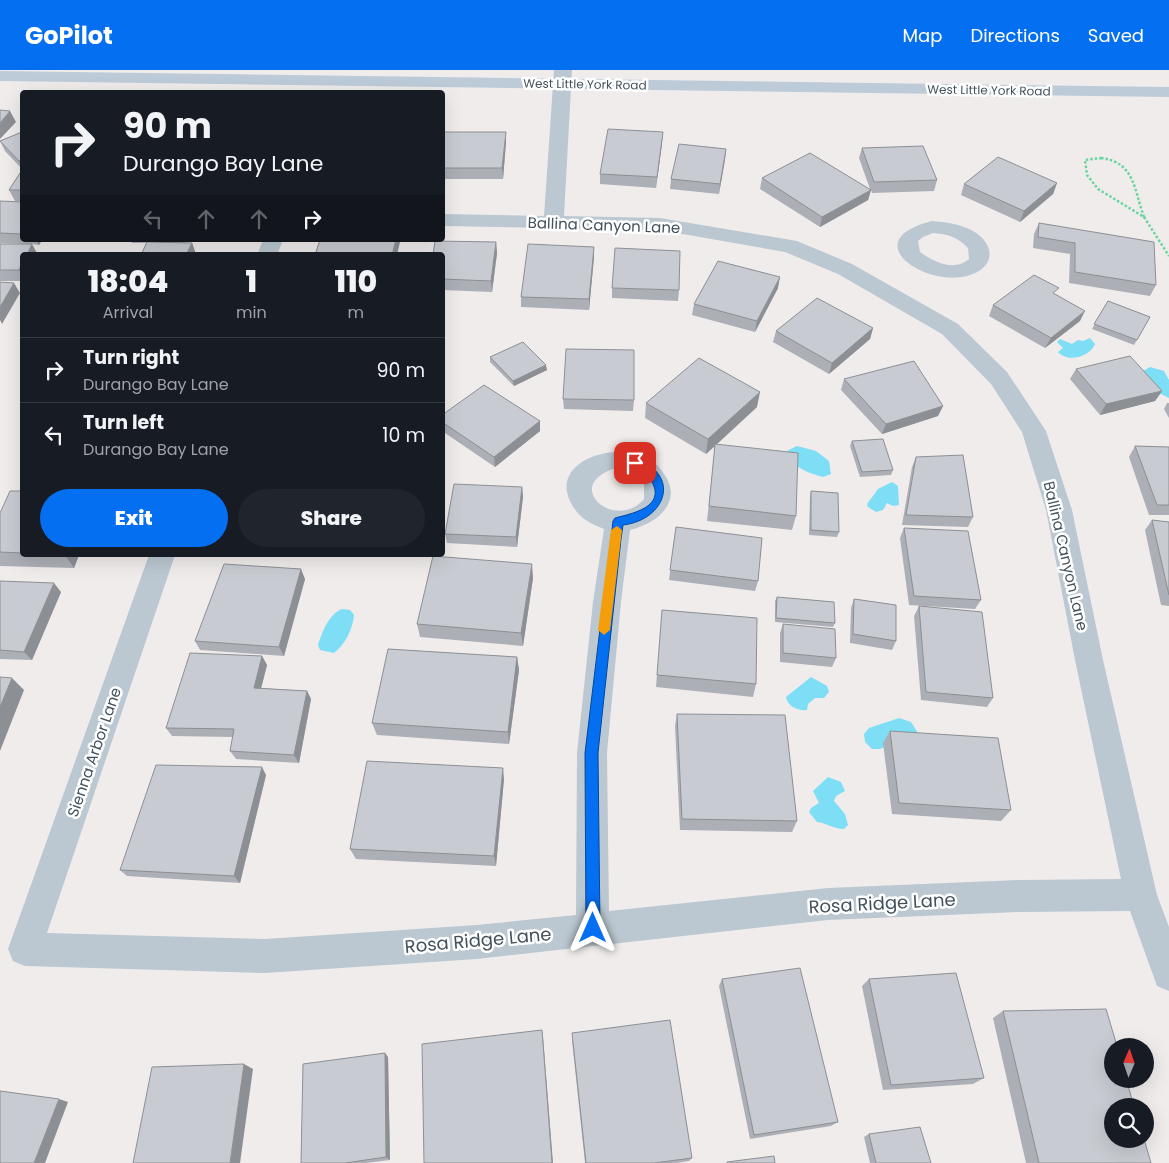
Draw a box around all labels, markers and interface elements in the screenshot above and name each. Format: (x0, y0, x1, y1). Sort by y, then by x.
text: GoPilot (25, 19, 113, 52)
text: Map (903, 23, 942, 48)
text: Directions (970, 23, 1060, 48)
text: Saved (1088, 23, 1144, 48)
street label: West Little York Road (523, 74, 647, 94)
street label: West Little York Road (927, 80, 1051, 100)
text: 90 m (123, 101, 212, 150)
icon: right (40, 110, 105, 175)
text: Durango Bay Lane (123, 148, 323, 179)
icon: left (139, 205, 167, 233)
icon: ahead (192, 205, 220, 233)
icon: ahead (245, 205, 273, 233)
icon: right (298, 205, 326, 233)
street label: Ballina Canyon Lane (527, 212, 681, 238)
text: 18:04 (88, 260, 168, 303)
text: 1 (246, 260, 257, 303)
text: 110 (334, 260, 377, 303)
text: Arrival (103, 301, 153, 324)
text: min (236, 301, 267, 324)
text: m (348, 301, 364, 324)
text: Turn right (83, 344, 179, 371)
icon: right (40, 356, 68, 384)
text: 90 m (376, 357, 425, 384)
text: Durango Bay Lane (83, 373, 229, 396)
text: Turn left (83, 409, 164, 436)
icon: left (40, 421, 68, 449)
text: 10 m (382, 422, 425, 449)
text: Durango Bay Lane (83, 438, 229, 461)
pin (614, 442, 656, 484)
icon: arrive (621, 449, 649, 477)
street label: Ballina Canyon Lane (1039, 479, 1093, 633)
button: Exit (40, 489, 228, 547)
button: Share (238, 489, 425, 547)
street label: Sienna Arbor Lane (62, 684, 126, 820)
street label: Rosa Ridge Lane (808, 887, 956, 919)
position arrow (566, 901, 618, 953)
street label: Rosa Ridge Lane (404, 921, 552, 959)
north arrow (1104, 1038, 1154, 1088)
map controls (1104, 1038, 1154, 1148)
button: search (1104, 1098, 1154, 1148)

